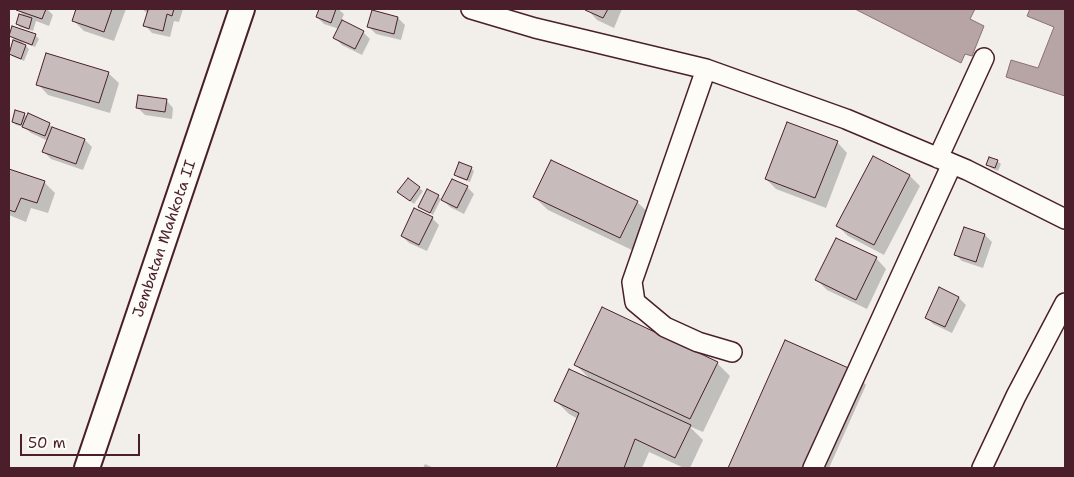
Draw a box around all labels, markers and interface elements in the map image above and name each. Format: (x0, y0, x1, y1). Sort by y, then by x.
street label: Jembatan Mahkota II (130, 158, 200, 320)
scale bar (22, 424, 142, 456)
text: 50 m (28, 433, 66, 453)

